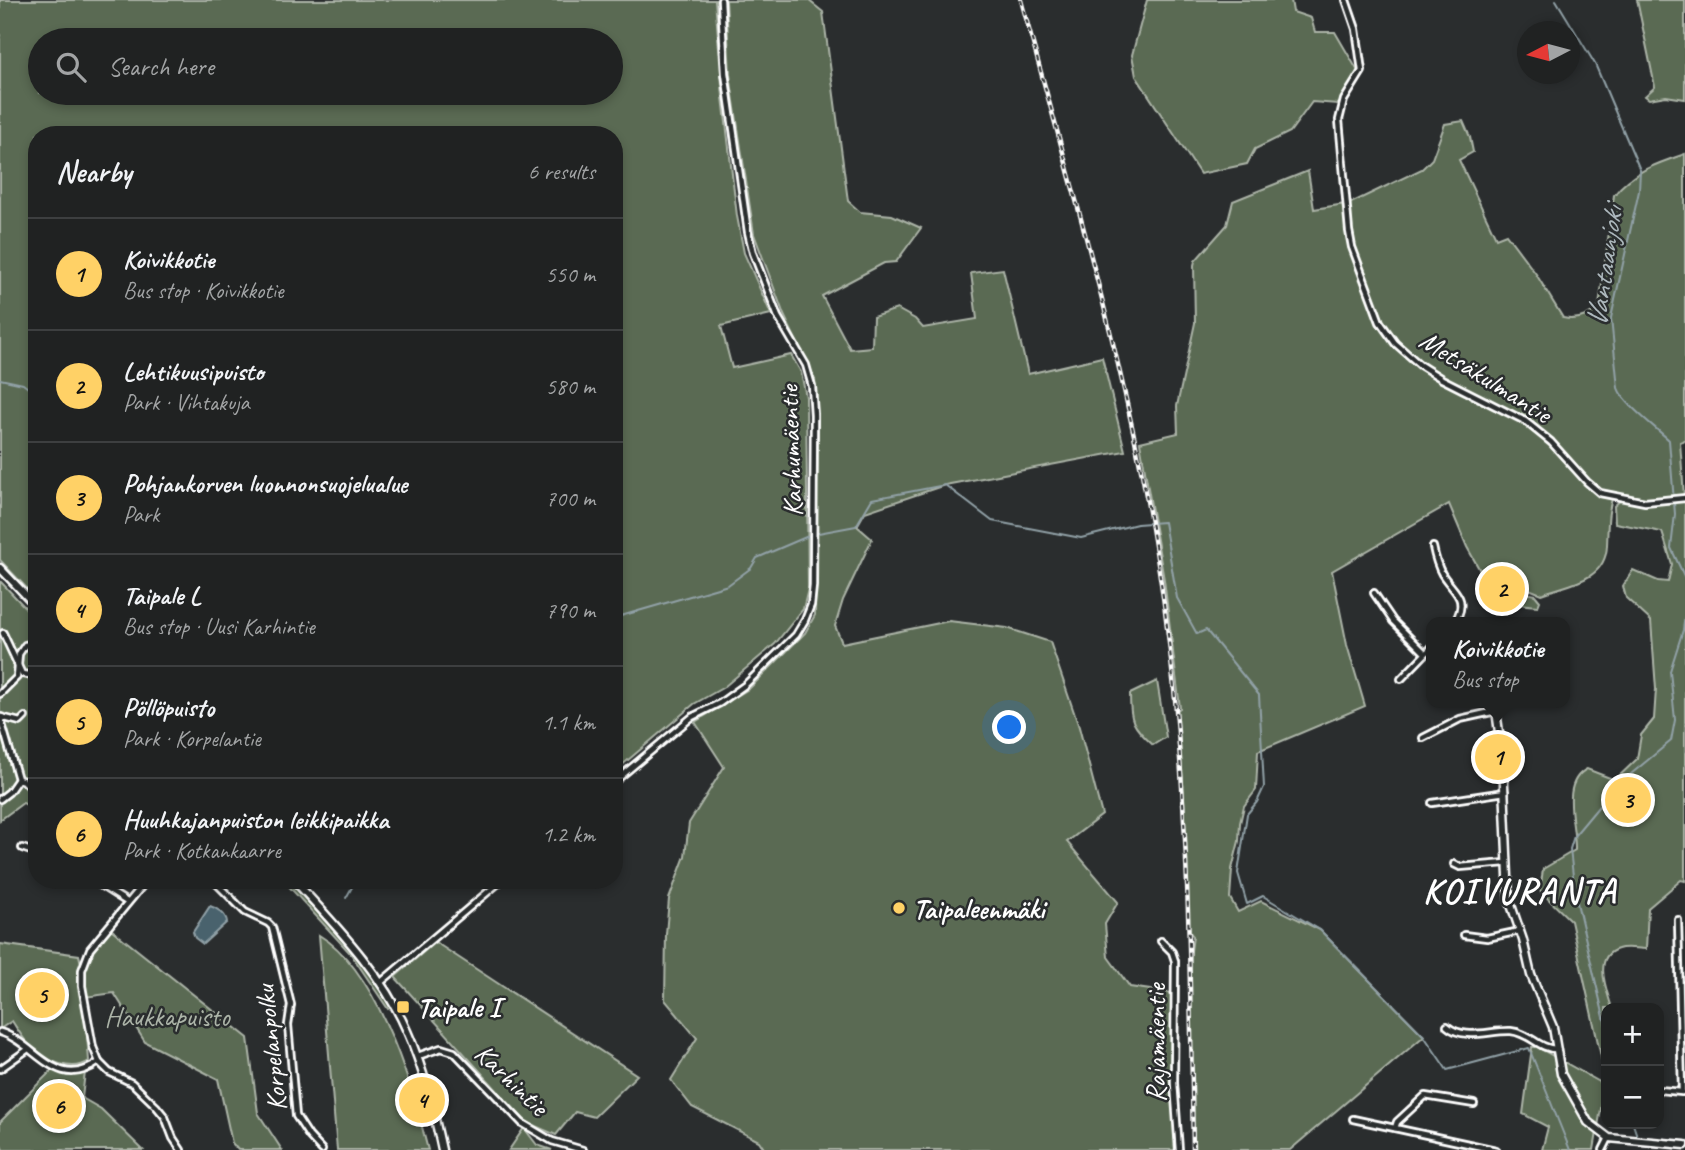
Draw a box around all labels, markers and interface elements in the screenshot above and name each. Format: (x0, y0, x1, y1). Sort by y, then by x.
north arrow (1517, 21, 1580, 84)
search box (28, 28, 623, 105)
icon: search (52, 48, 90, 86)
text: Search here (108, 50, 214, 83)
text: Nearby (56, 153, 132, 191)
text: 6 results (528, 157, 595, 186)
water label: Vantaanjoki (1577, 197, 1632, 329)
text: Koivikkotie (123, 243, 214, 276)
text: 1 (74, 260, 84, 289)
text: 550 m (546, 260, 595, 289)
text: Bus stop · Koivikkotie (123, 276, 284, 305)
street label: Metsäkulmantie (1413, 322, 1560, 432)
text: Lehtikuusipuisto (123, 355, 264, 388)
text: 2 (74, 372, 84, 401)
text: 580 m (546, 372, 595, 401)
street label: Karhumäentie (771, 383, 810, 517)
text: Park · Vihtakuja (123, 388, 250, 417)
text: Pohjankorven luonnonsuojelualue (123, 467, 408, 500)
text: 3 (74, 484, 84, 513)
text: 700 m (546, 484, 595, 513)
text: Park (123, 500, 159, 529)
pin: 2 (1479, 563, 1525, 615)
text: Taipale L (123, 579, 201, 612)
text: 4 (74, 596, 84, 625)
text: 790 m (546, 596, 595, 625)
text: Bus stop · Uusi Karhintie (123, 612, 315, 641)
popup (1426, 617, 1570, 708)
text: Koivikkotie (1452, 632, 1544, 665)
text: Bus stop (1452, 665, 1518, 694)
text: Pöllöpuisto (123, 691, 214, 724)
text: 5 (74, 708, 84, 737)
text: 1.1 km (542, 708, 595, 737)
your location (992, 710, 1026, 744)
text: Park · Korpelantie (123, 724, 261, 753)
pin: 1 (1475, 731, 1521, 783)
pin: 3 (1605, 774, 1651, 826)
text: Huuhkajanpuiston leikkipaikka (123, 803, 389, 836)
text: 6 (74, 820, 84, 849)
text: 1.2 km (542, 820, 595, 849)
text: Park · Kotkankaarre (123, 836, 281, 865)
district label: KOIVURANTA (1423, 869, 1617, 914)
place label: Taipaleenmäki (913, 891, 1048, 926)
marker: Taipaleenmäki (891, 900, 907, 916)
pin: 5 (19, 969, 65, 1021)
street label: Korpelanpolku (246, 981, 295, 1113)
street label: Rajamäentie (1138, 982, 1173, 1102)
place label: Taipale I (417, 990, 507, 1025)
park label: Haukkapuisto (104, 999, 232, 1034)
marker: Taipale I (395, 999, 411, 1015)
map controls (1601, 1003, 1664, 1129)
button: + (1601, 1003, 1664, 1066)
street label: Karhintie (467, 1036, 557, 1124)
button: − (1601, 1066, 1664, 1129)
pin: 4 (399, 1074, 445, 1126)
pin: 6 (36, 1080, 82, 1132)

